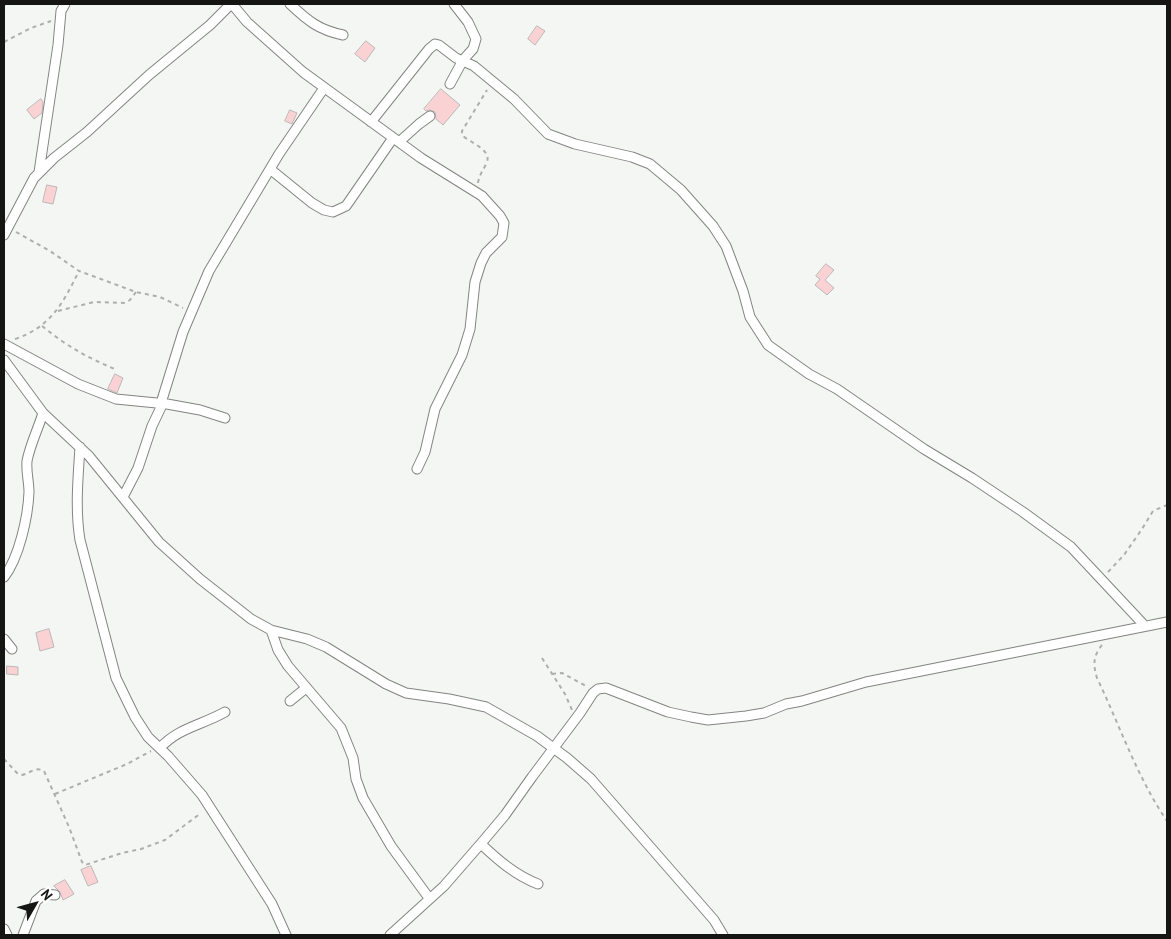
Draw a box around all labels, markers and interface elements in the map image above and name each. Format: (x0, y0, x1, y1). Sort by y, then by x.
north arrow (10, 879, 60, 929)
text: N (37, 886, 57, 904)

